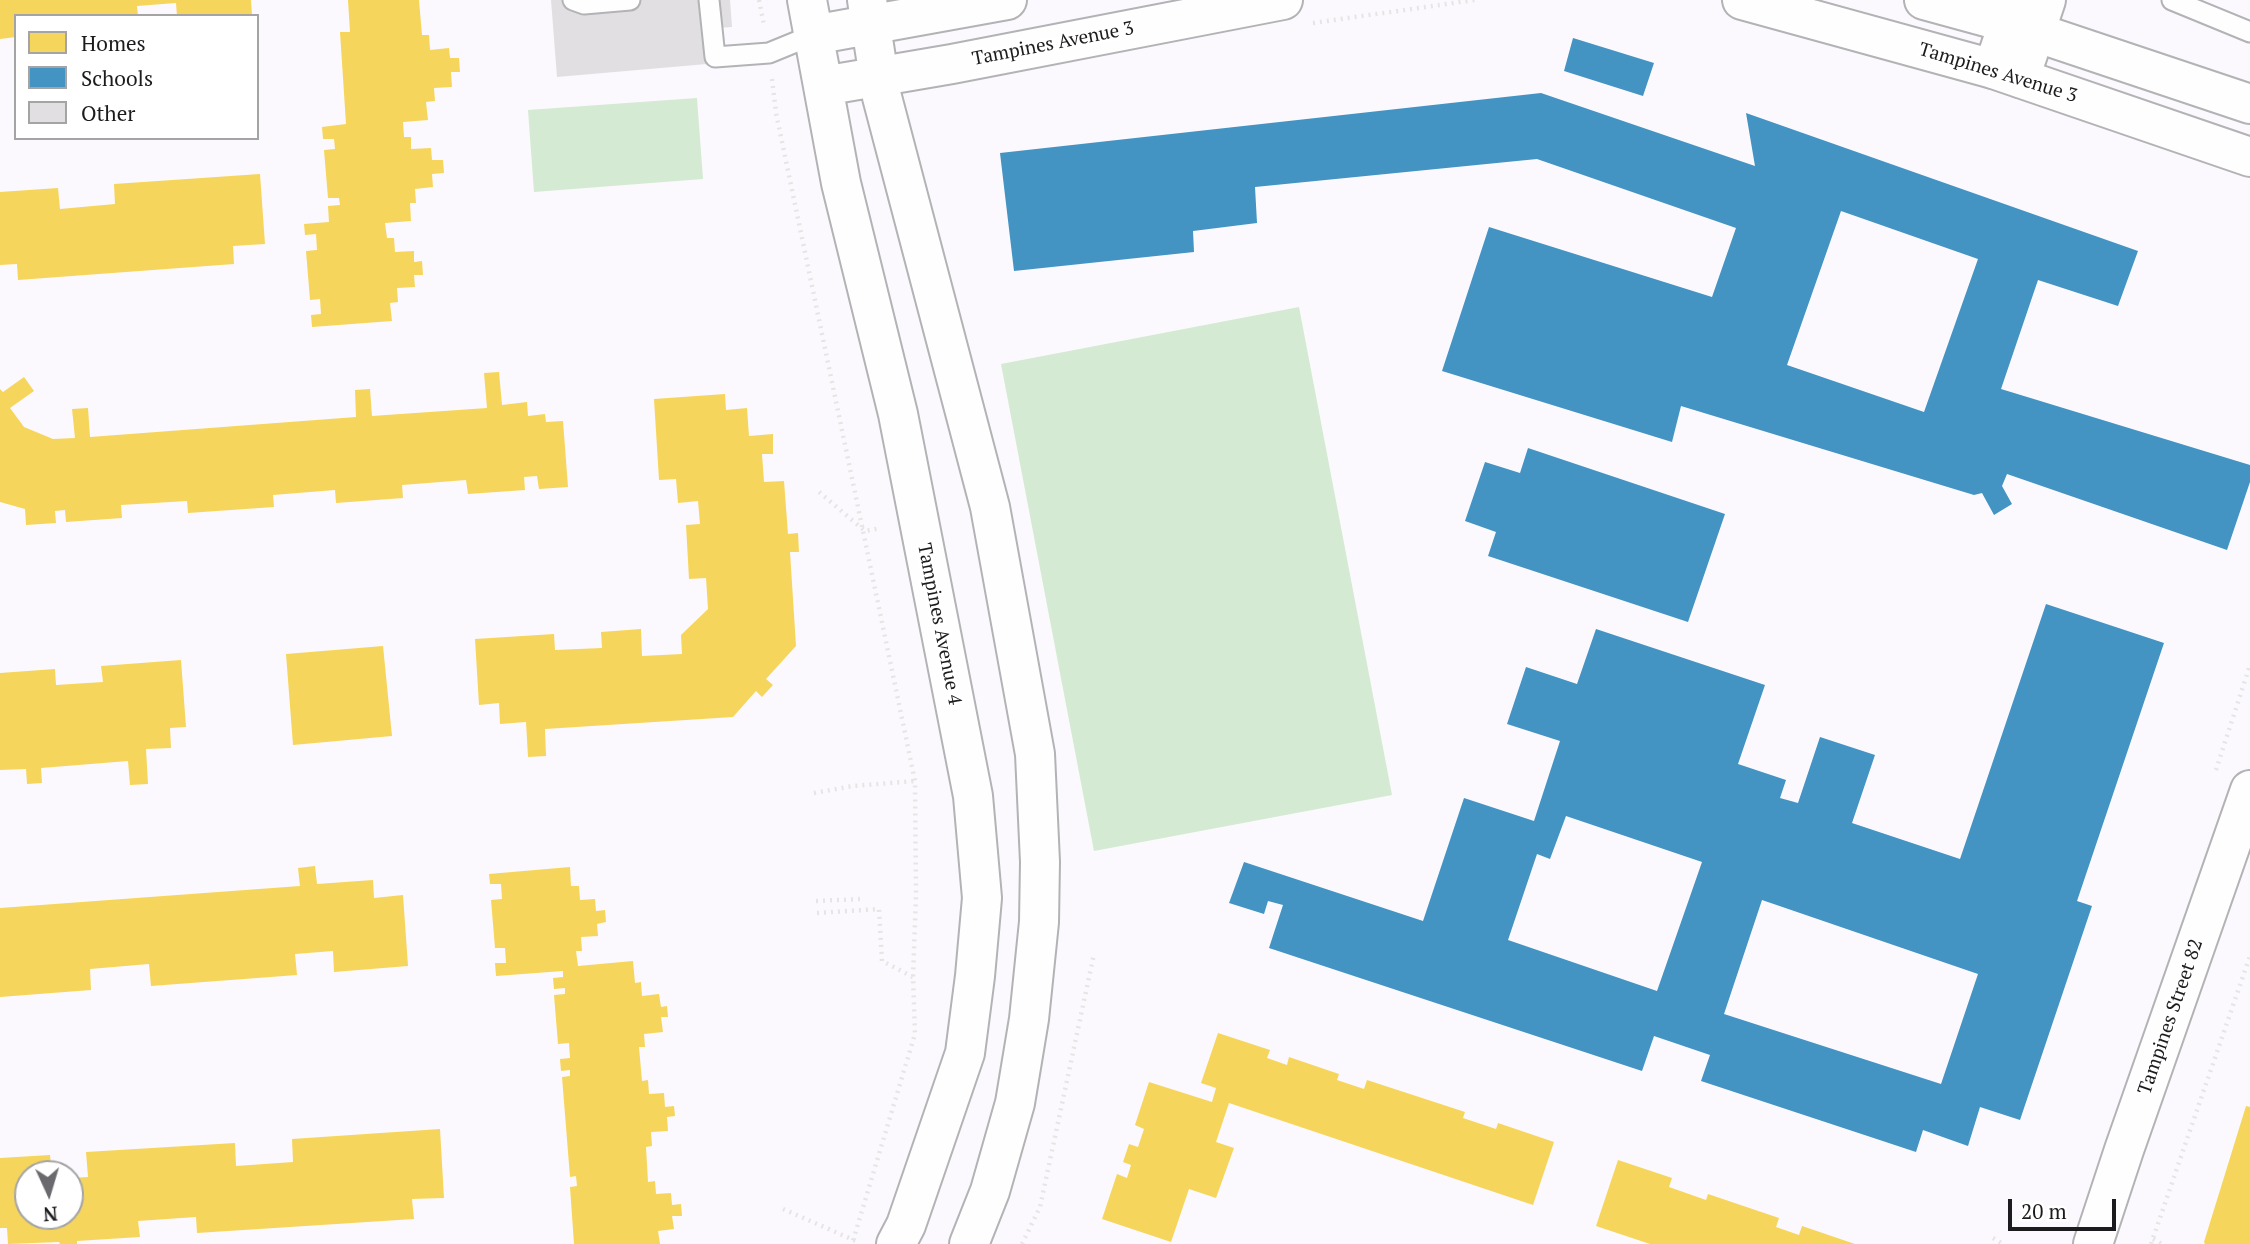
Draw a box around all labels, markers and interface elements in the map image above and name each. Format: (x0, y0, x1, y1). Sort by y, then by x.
legend (14, 14, 259, 140)
street label: Tampines Avenue 3 (970, 17, 1136, 71)
text: Homes (81, 29, 146, 57)
street label: Tampines Avenue 3 (1916, 38, 2080, 108)
text: Schools (81, 64, 153, 92)
text: Other (81, 99, 135, 127)
street label: Tampines Avenue 4 (912, 541, 966, 707)
street label: Tampines Street 82 (2134, 936, 2208, 1098)
north arrow (14, 1160, 84, 1230)
scale bar (2012, 1184, 2120, 1228)
text: 20 m (2021, 1197, 2067, 1225)
text: N (42, 1201, 58, 1227)

